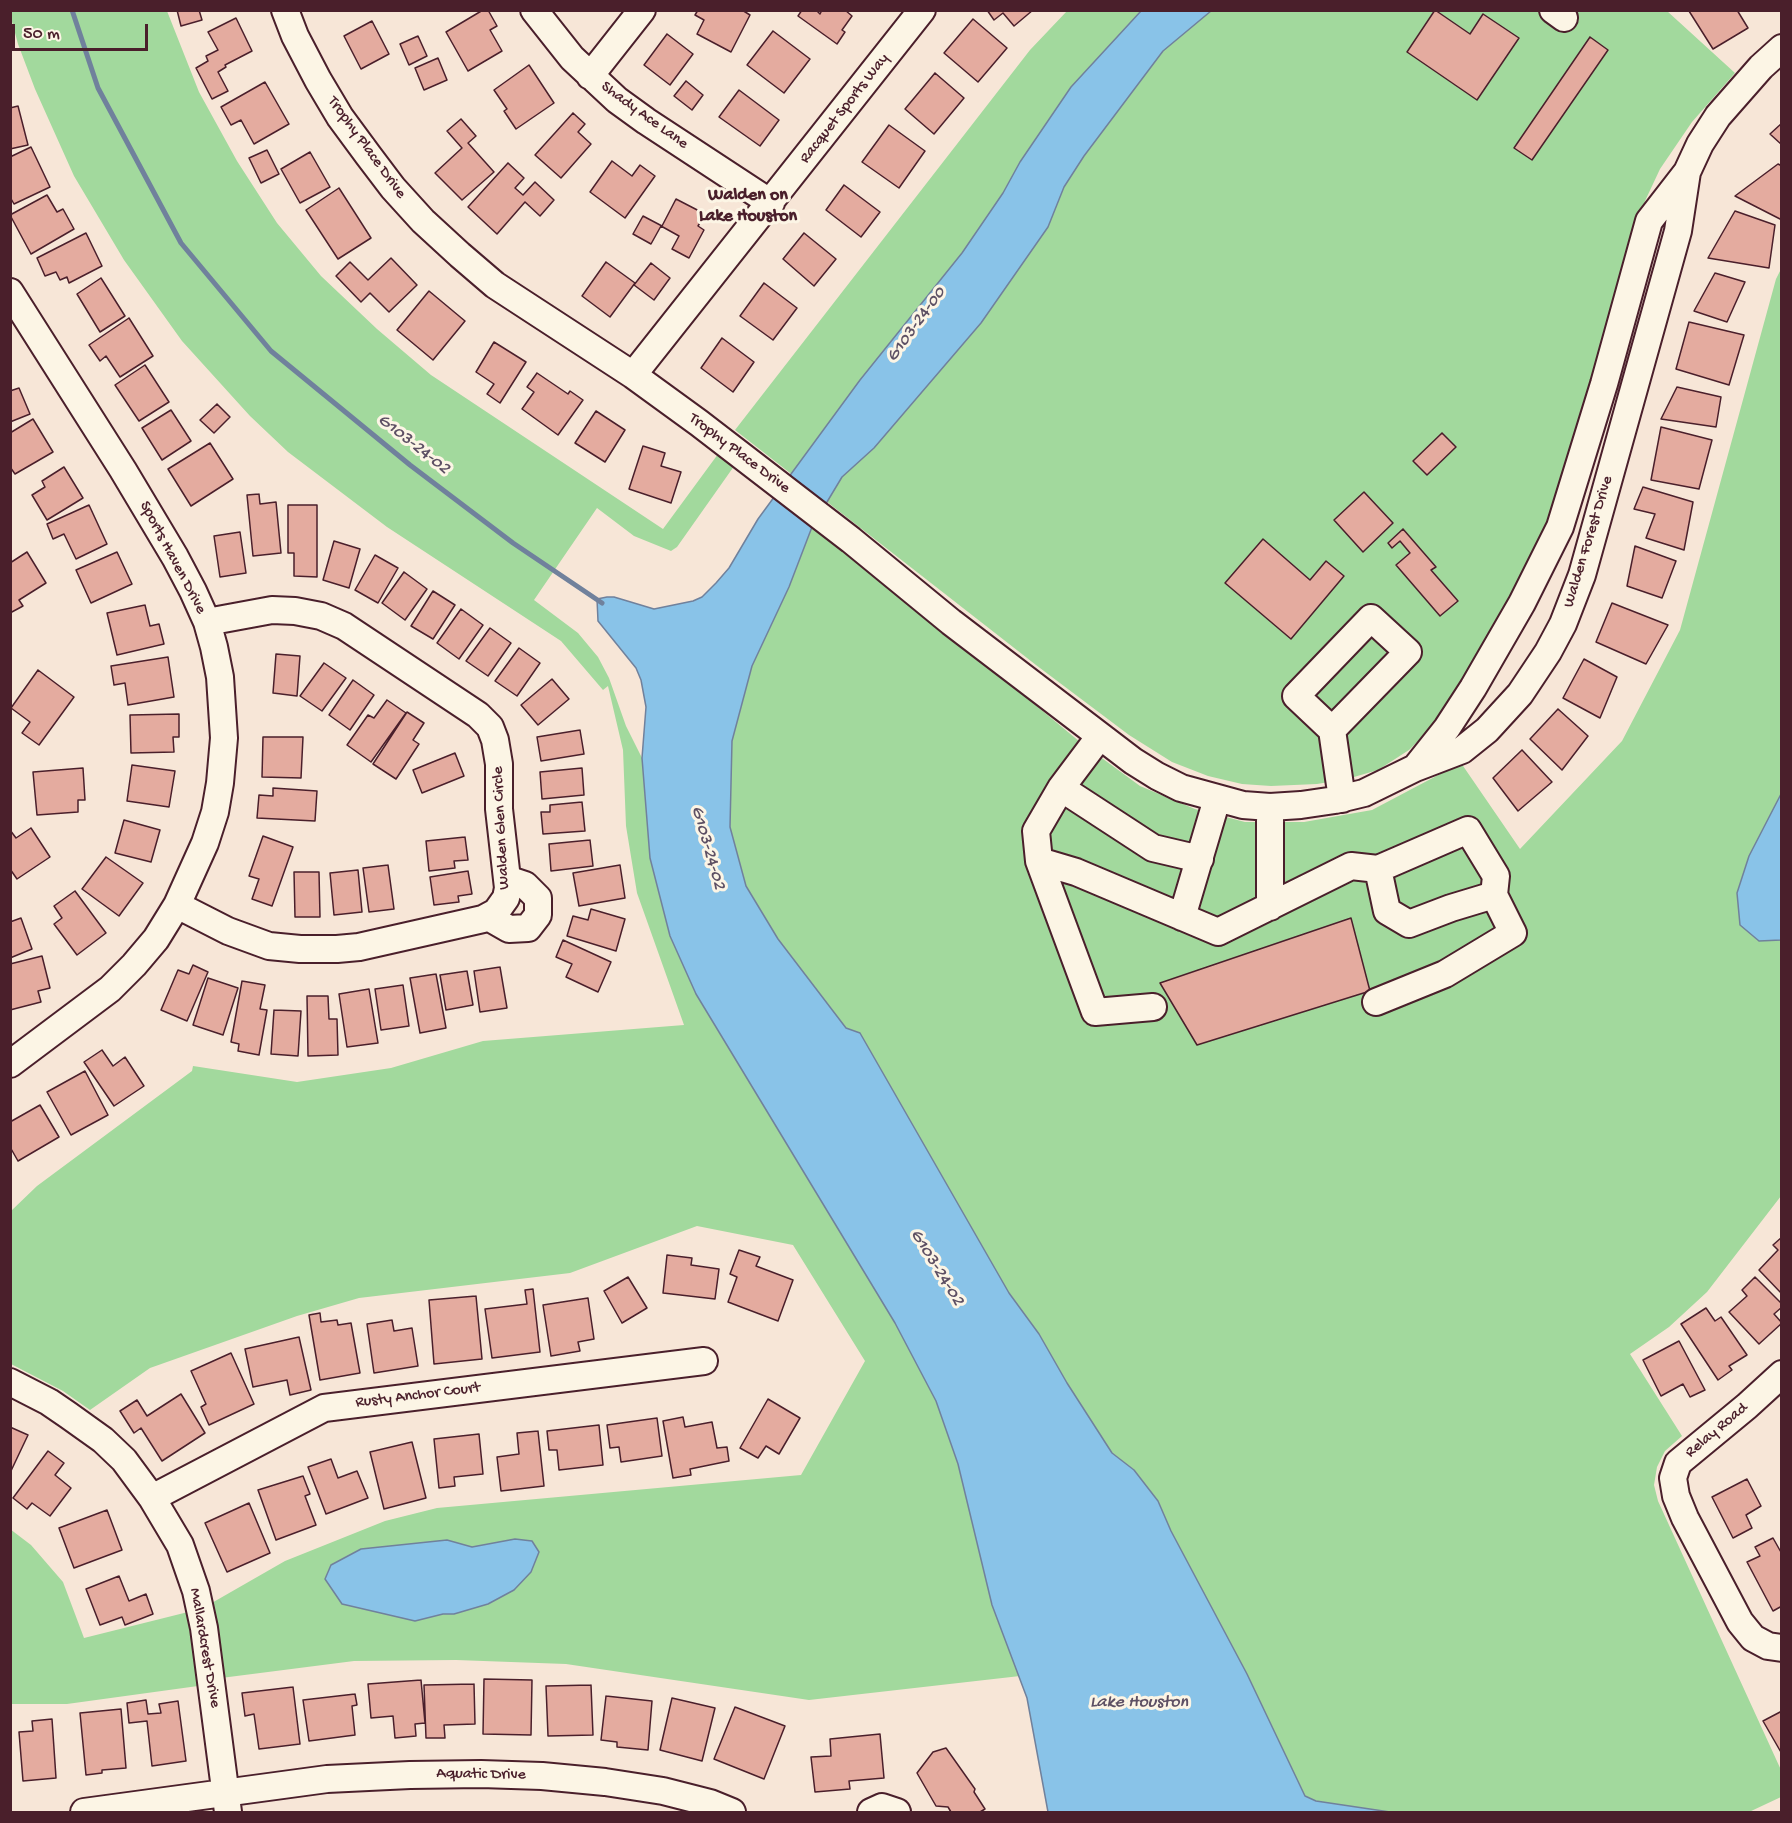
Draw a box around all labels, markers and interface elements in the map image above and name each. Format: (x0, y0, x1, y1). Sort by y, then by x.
scale bar (15, 12, 152, 50)
text: 50 m (23, 24, 60, 45)
street label: Racquet Sports Way (796, 50, 894, 168)
street label: Shady Ace Lane (597, 78, 691, 154)
street label: Trophy Place Drive (322, 93, 410, 203)
district label: Walden on Lake Houston (699, 185, 797, 228)
water label: G103-24-00 (883, 283, 951, 367)
water label: G103-24-02 (373, 410, 453, 480)
street label: Trophy Place Drive (685, 410, 793, 498)
street label: Walden Forest Drive (1560, 474, 1618, 610)
street label: Sports Haven Drive (134, 498, 210, 618)
street label: Walden Glen Circle (489, 766, 515, 890)
water label: G103-24-02 (685, 804, 729, 892)
water label: G103-24-02 (904, 1226, 968, 1310)
street label: Rusty Anchor Court (355, 1379, 481, 1413)
street label: Relay Road (1682, 1399, 1752, 1463)
street label: Mallardcrest Drive (184, 1587, 224, 1709)
water label: Lake Houston (1090, 1692, 1188, 1714)
street label: Aquatic Drive (436, 1765, 526, 1785)

